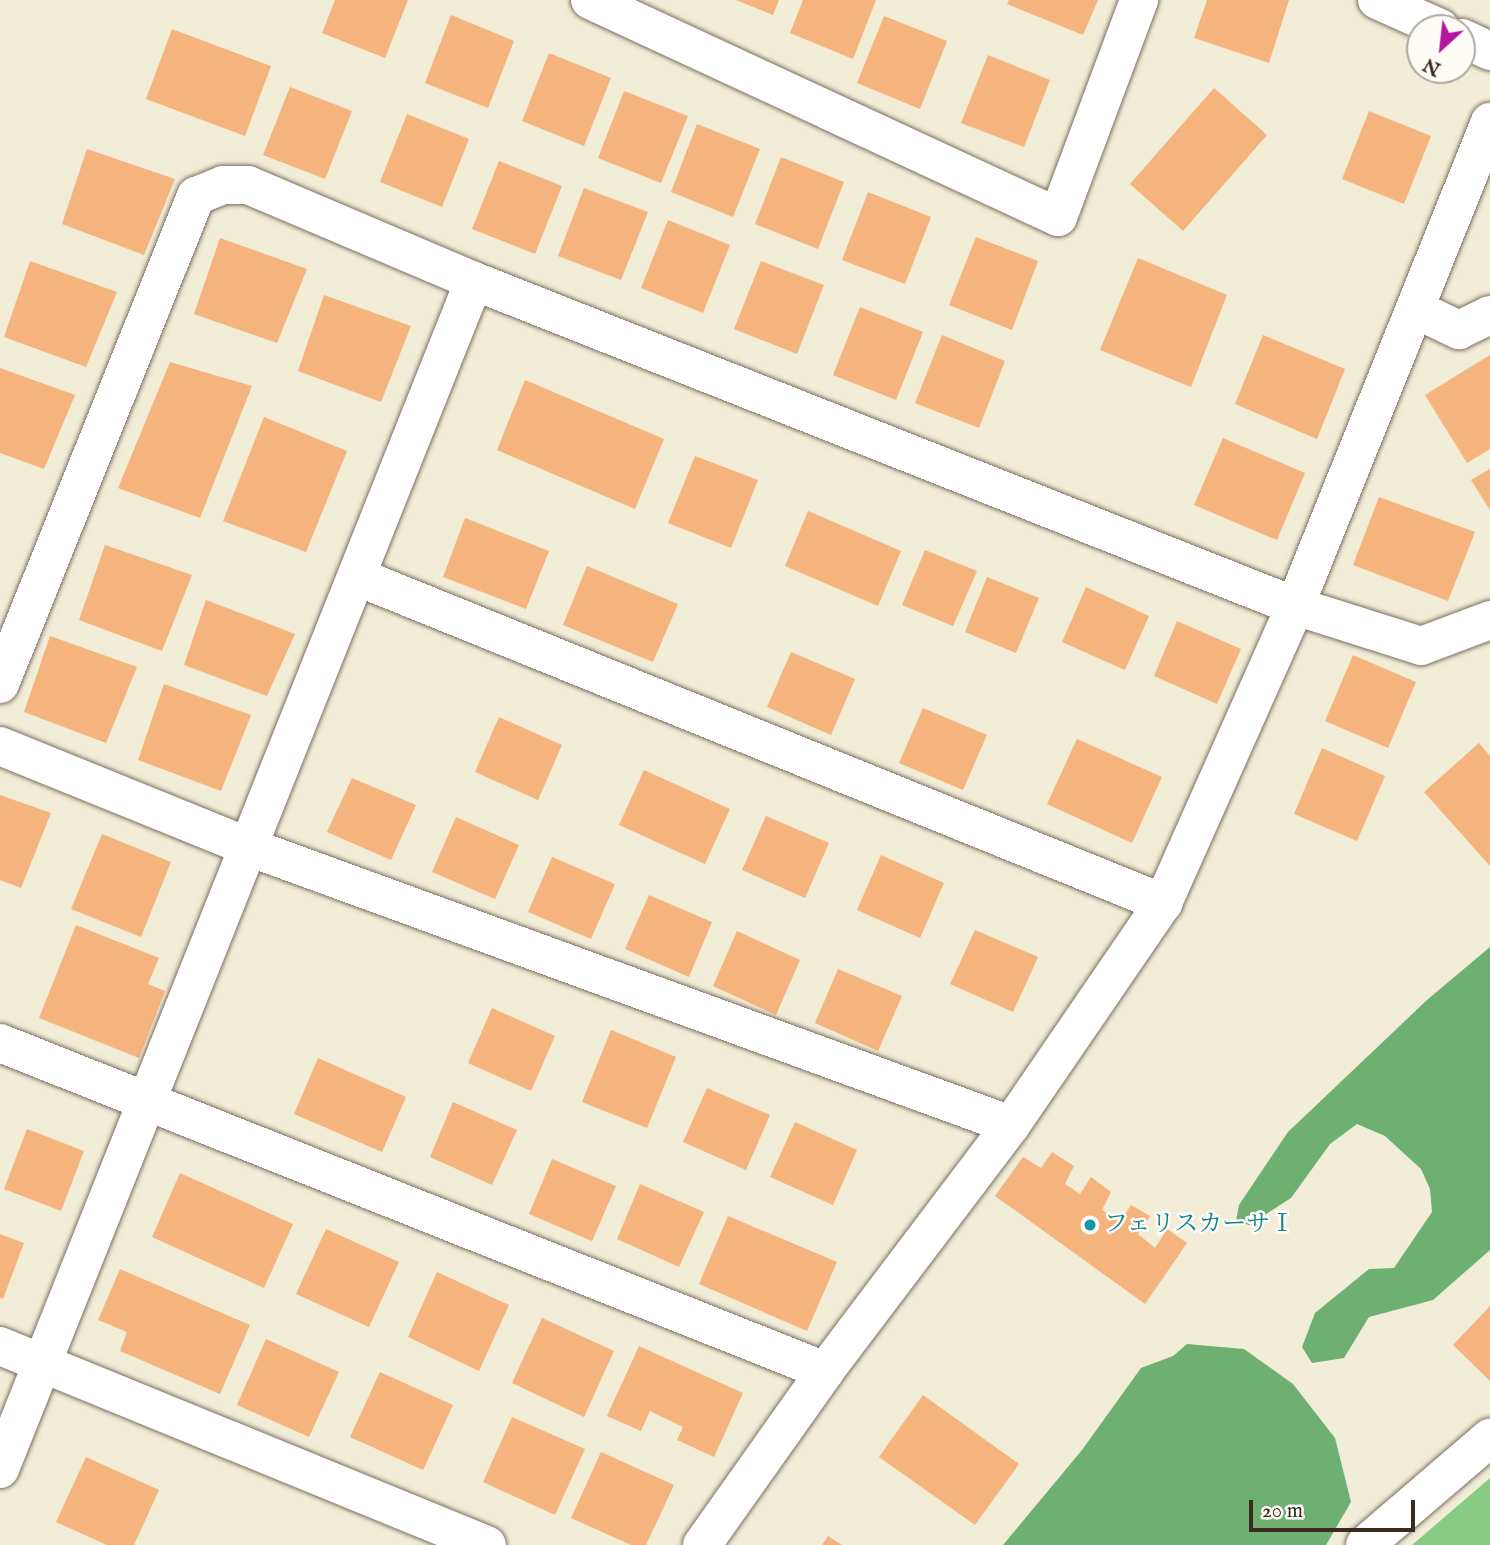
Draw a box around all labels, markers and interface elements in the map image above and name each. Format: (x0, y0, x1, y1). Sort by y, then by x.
north arrow (1406, 14, 1476, 84)
text: N (1420, 52, 1445, 80)
place label: フェリスカーサⅠ (1104, 1211, 1296, 1239)
marker: フェリスカーサⅠ (1082, 1217, 1098, 1233)
scale bar (1252, 1486, 1418, 1530)
text: 20 m (1262, 1498, 1303, 1525)

